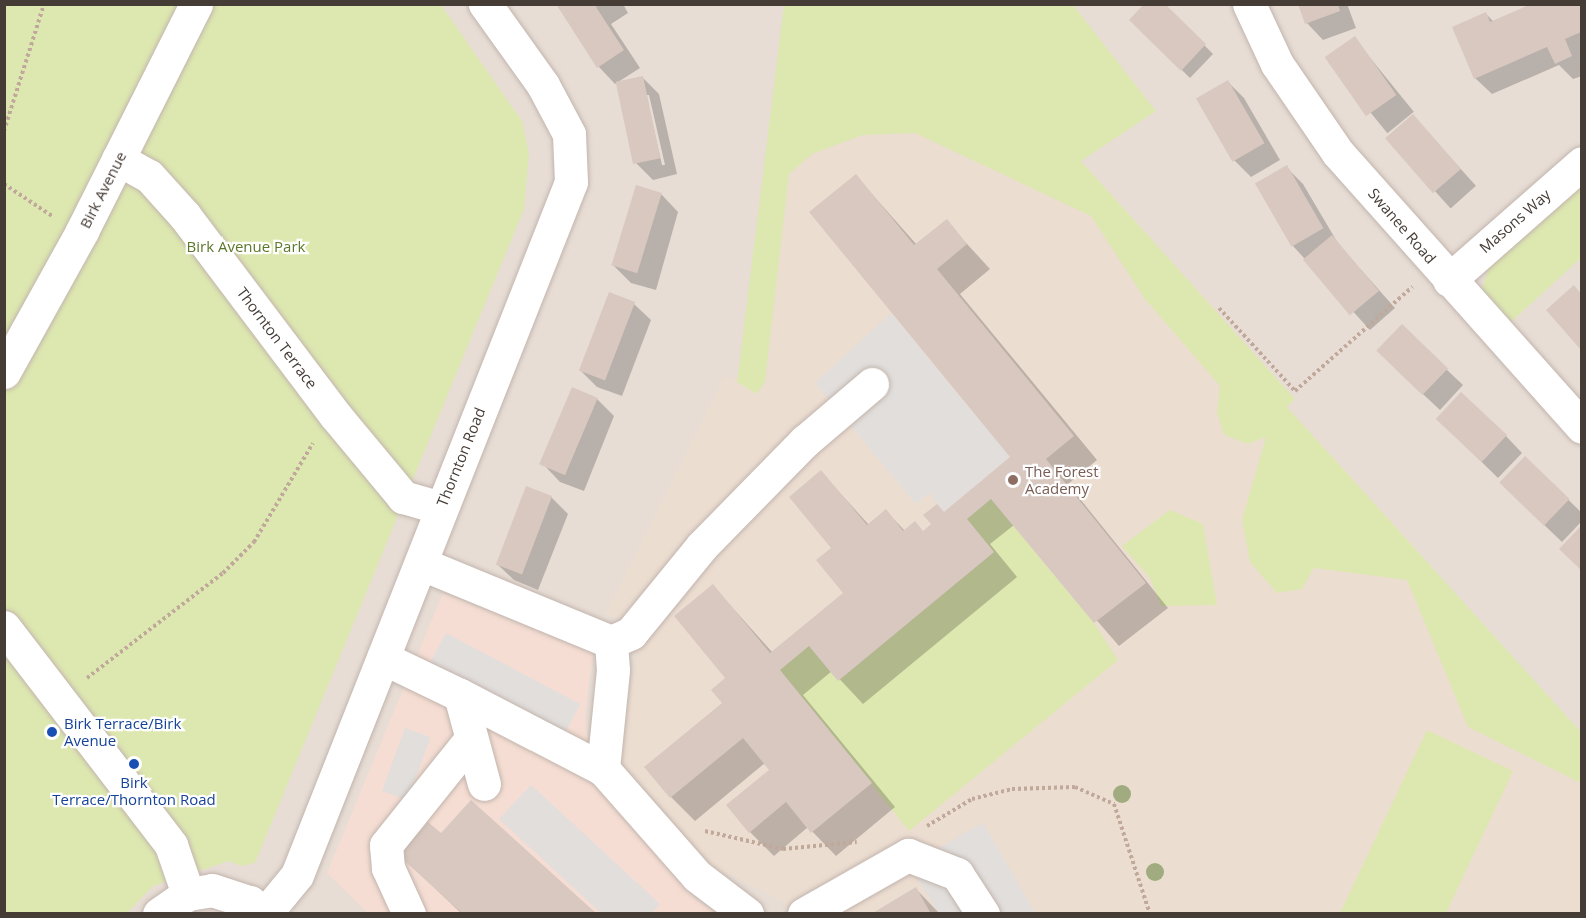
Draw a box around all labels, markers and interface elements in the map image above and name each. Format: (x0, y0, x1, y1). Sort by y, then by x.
street label: Birk Avenue (76, 149, 130, 231)
street label: Swanee Road (1364, 185, 1440, 267)
street label: Masons Way (1476, 185, 1554, 257)
park label: Birk Avenue Park (187, 238, 305, 256)
street label: Thornton Terrace (233, 284, 321, 392)
street label: Thornton Road (433, 405, 489, 509)
place label: The Forest Academy (1025, 462, 1099, 497)
marker: The Forest Academy (1006, 473, 1020, 487)
place label: Birk Terrace/Birk Avenue (64, 714, 181, 749)
marker: Birk Terrace/Birk Avenue (45, 725, 59, 739)
marker: Birk Terrace/Thornton Road (127, 757, 141, 771)
place label: Birk Terrace/Thornton Road (52, 773, 216, 808)

